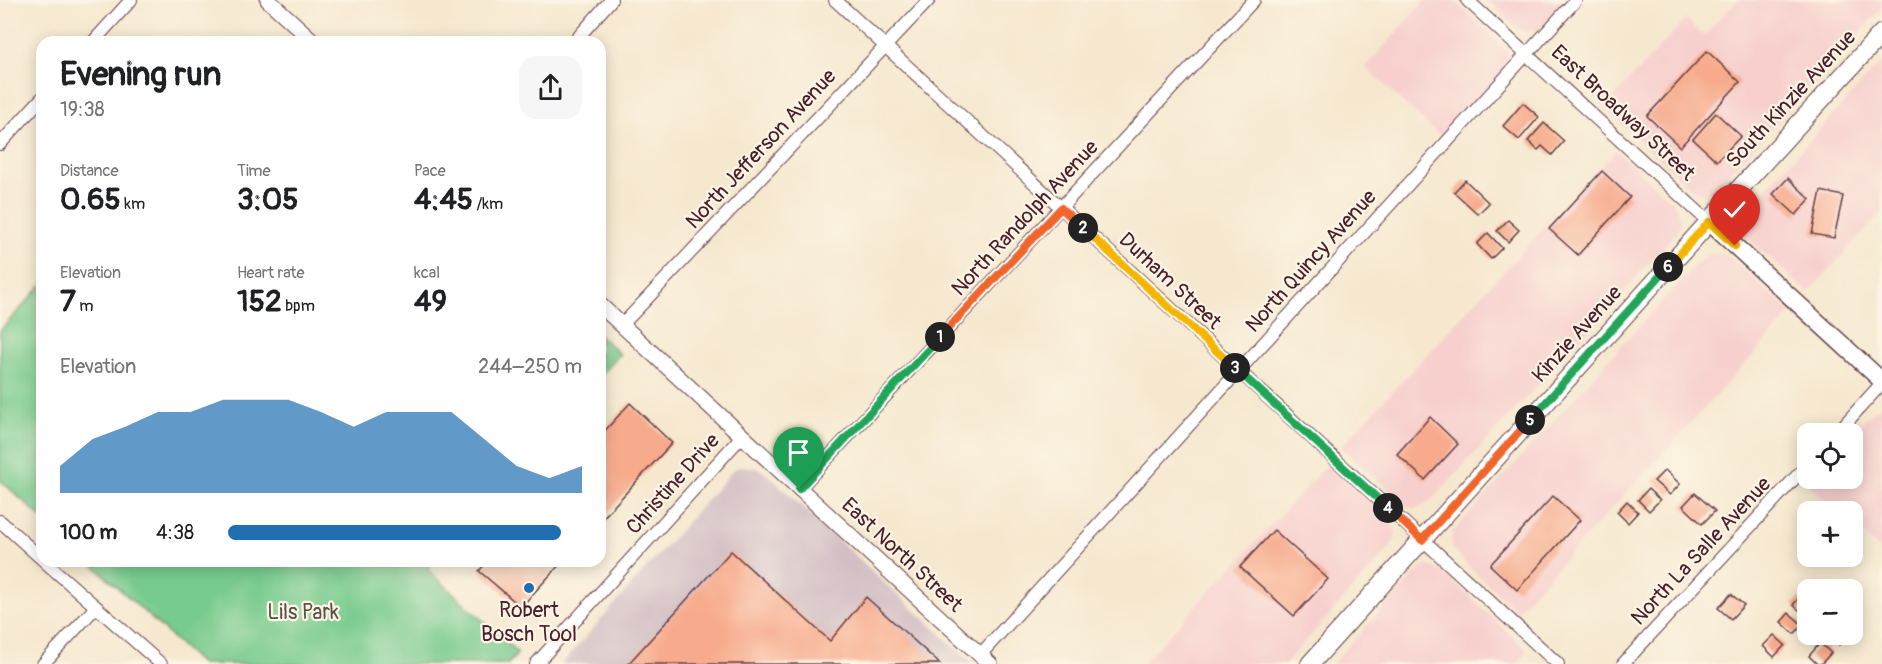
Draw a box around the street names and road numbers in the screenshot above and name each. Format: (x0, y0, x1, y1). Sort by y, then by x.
street label: South Kinzie Avenue (1720, 24, 1862, 174)
street label: East Broadway Street (1545, 39, 1701, 187)
street label: North Jefferson Avenue (680, 63, 843, 235)
street label: North Randolph Avenue (946, 134, 1105, 302)
street label: North Quincy Avenue (1240, 183, 1383, 338)
street label: Durham Street (1113, 227, 1227, 336)
street label: Kinzie Avenue (1526, 279, 1628, 388)
street label: Christine Drive (620, 427, 726, 540)
street label: North La Salle Avenue (1625, 471, 1777, 631)
street label: East North Street (836, 492, 969, 618)

